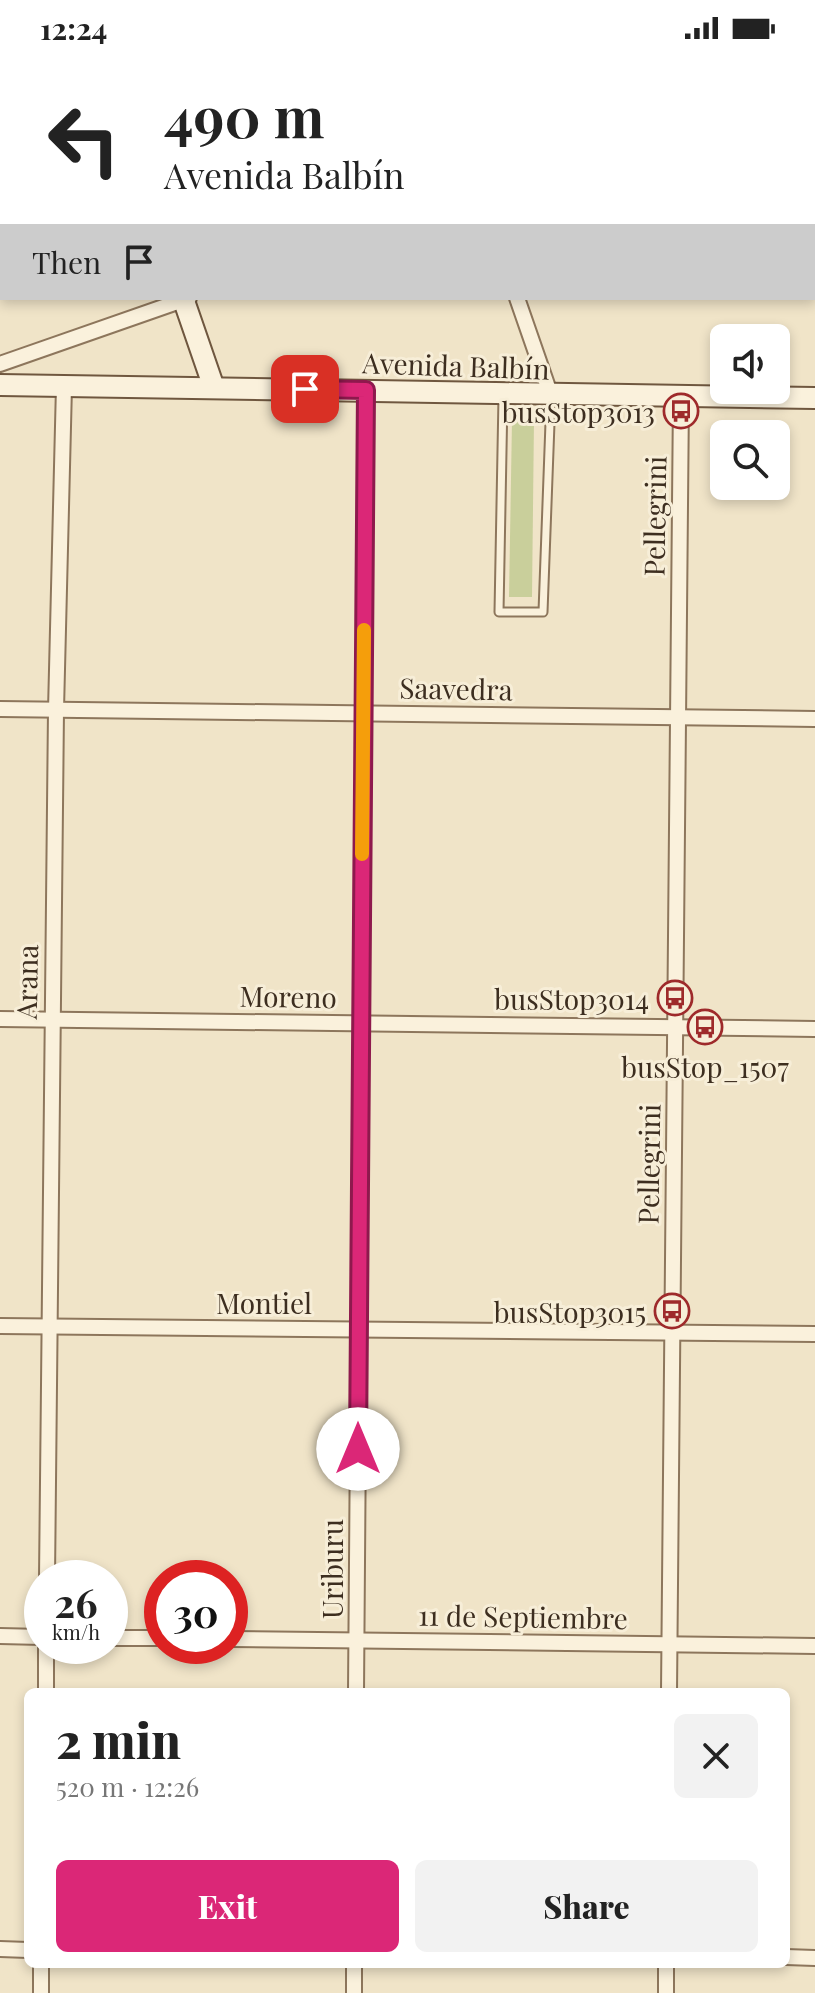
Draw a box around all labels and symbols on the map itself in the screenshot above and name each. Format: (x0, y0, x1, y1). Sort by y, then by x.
street label: Avenida Balbín (361, 343, 550, 387)
pin (271, 355, 339, 423)
bus stop icon: busStop3013 (662, 392, 700, 430)
place label: busStop3013 (502, 393, 655, 430)
street label: Pellegrini (634, 455, 674, 577)
street label: Saavedra (399, 669, 513, 707)
street label: Arana (7, 944, 45, 1021)
street label: Moreno (239, 977, 337, 1015)
bus stop icon: busStop3014 (656, 979, 694, 1017)
place label: busStop3014 (494, 980, 649, 1017)
bus stop icon: busStop_1507 (686, 1008, 724, 1046)
place label: busStop_1507 (621, 1048, 789, 1085)
street label: Pellegrini (628, 1103, 668, 1225)
street label: Montiel (216, 1284, 312, 1321)
bus stop icon: busStop3015 (653, 1292, 691, 1330)
place label: busStop3015 (494, 1293, 646, 1330)
position arrow (316, 1407, 400, 1491)
street label: Uriburu (313, 1519, 350, 1619)
speed limit sign: 30 (144, 1560, 248, 1664)
street label: 11 de Septiembre (418, 1596, 628, 1636)

